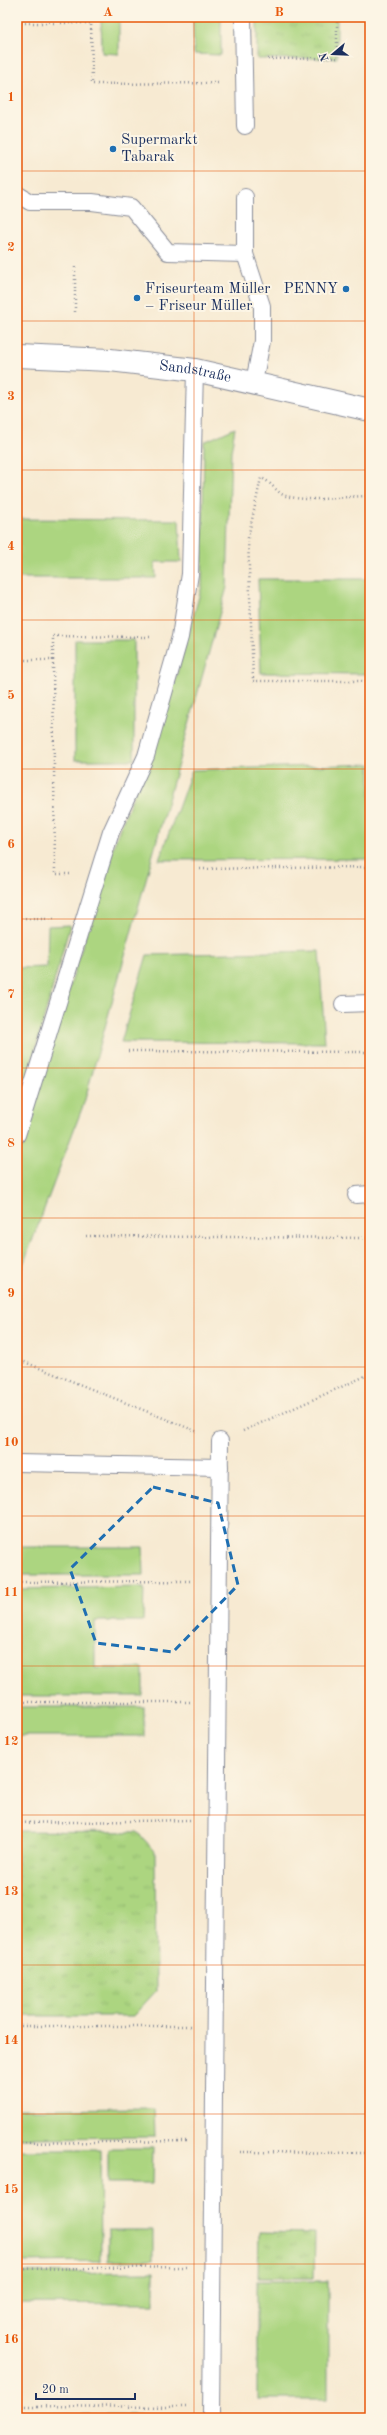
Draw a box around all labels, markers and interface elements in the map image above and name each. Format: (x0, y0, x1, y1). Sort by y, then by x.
text: A (103, 6, 113, 19)
text: B (274, 6, 284, 19)
north arrow (313, 34, 353, 74)
text: N (318, 50, 332, 63)
text: 1 (7, 91, 15, 104)
place label: Supermarkt Tabarak (121, 133, 198, 165)
marker: Supermarkt Tabarak (108, 144, 118, 154)
text: 2 (7, 241, 15, 254)
place label: Friseurteam Müller – Friseur Müller (145, 282, 270, 314)
place label: PENNY (283, 282, 338, 297)
marker: PENNY (341, 284, 351, 294)
marker: Friseurteam Müller – Friseur Müller (132, 293, 142, 303)
street label: Sandstraße (158, 358, 233, 386)
text: 3 (7, 390, 15, 403)
text: 4 (7, 540, 15, 553)
text: 5 (7, 689, 15, 702)
text: 6 (7, 838, 15, 851)
text: 7 (7, 988, 15, 1001)
text: 8 (7, 1137, 15, 1150)
text: 9 (7, 1287, 15, 1300)
text: 10 (3, 1436, 19, 1449)
text: 11 (3, 1586, 19, 1599)
text: 12 (3, 1735, 19, 1748)
text: 13 (3, 1885, 19, 1898)
text: 14 (3, 2034, 19, 2047)
text: 15 (3, 2183, 19, 2196)
text: 16 (3, 2333, 19, 2346)
scale bar (36, 2375, 135, 2401)
text: 20 m (42, 2384, 69, 2396)

